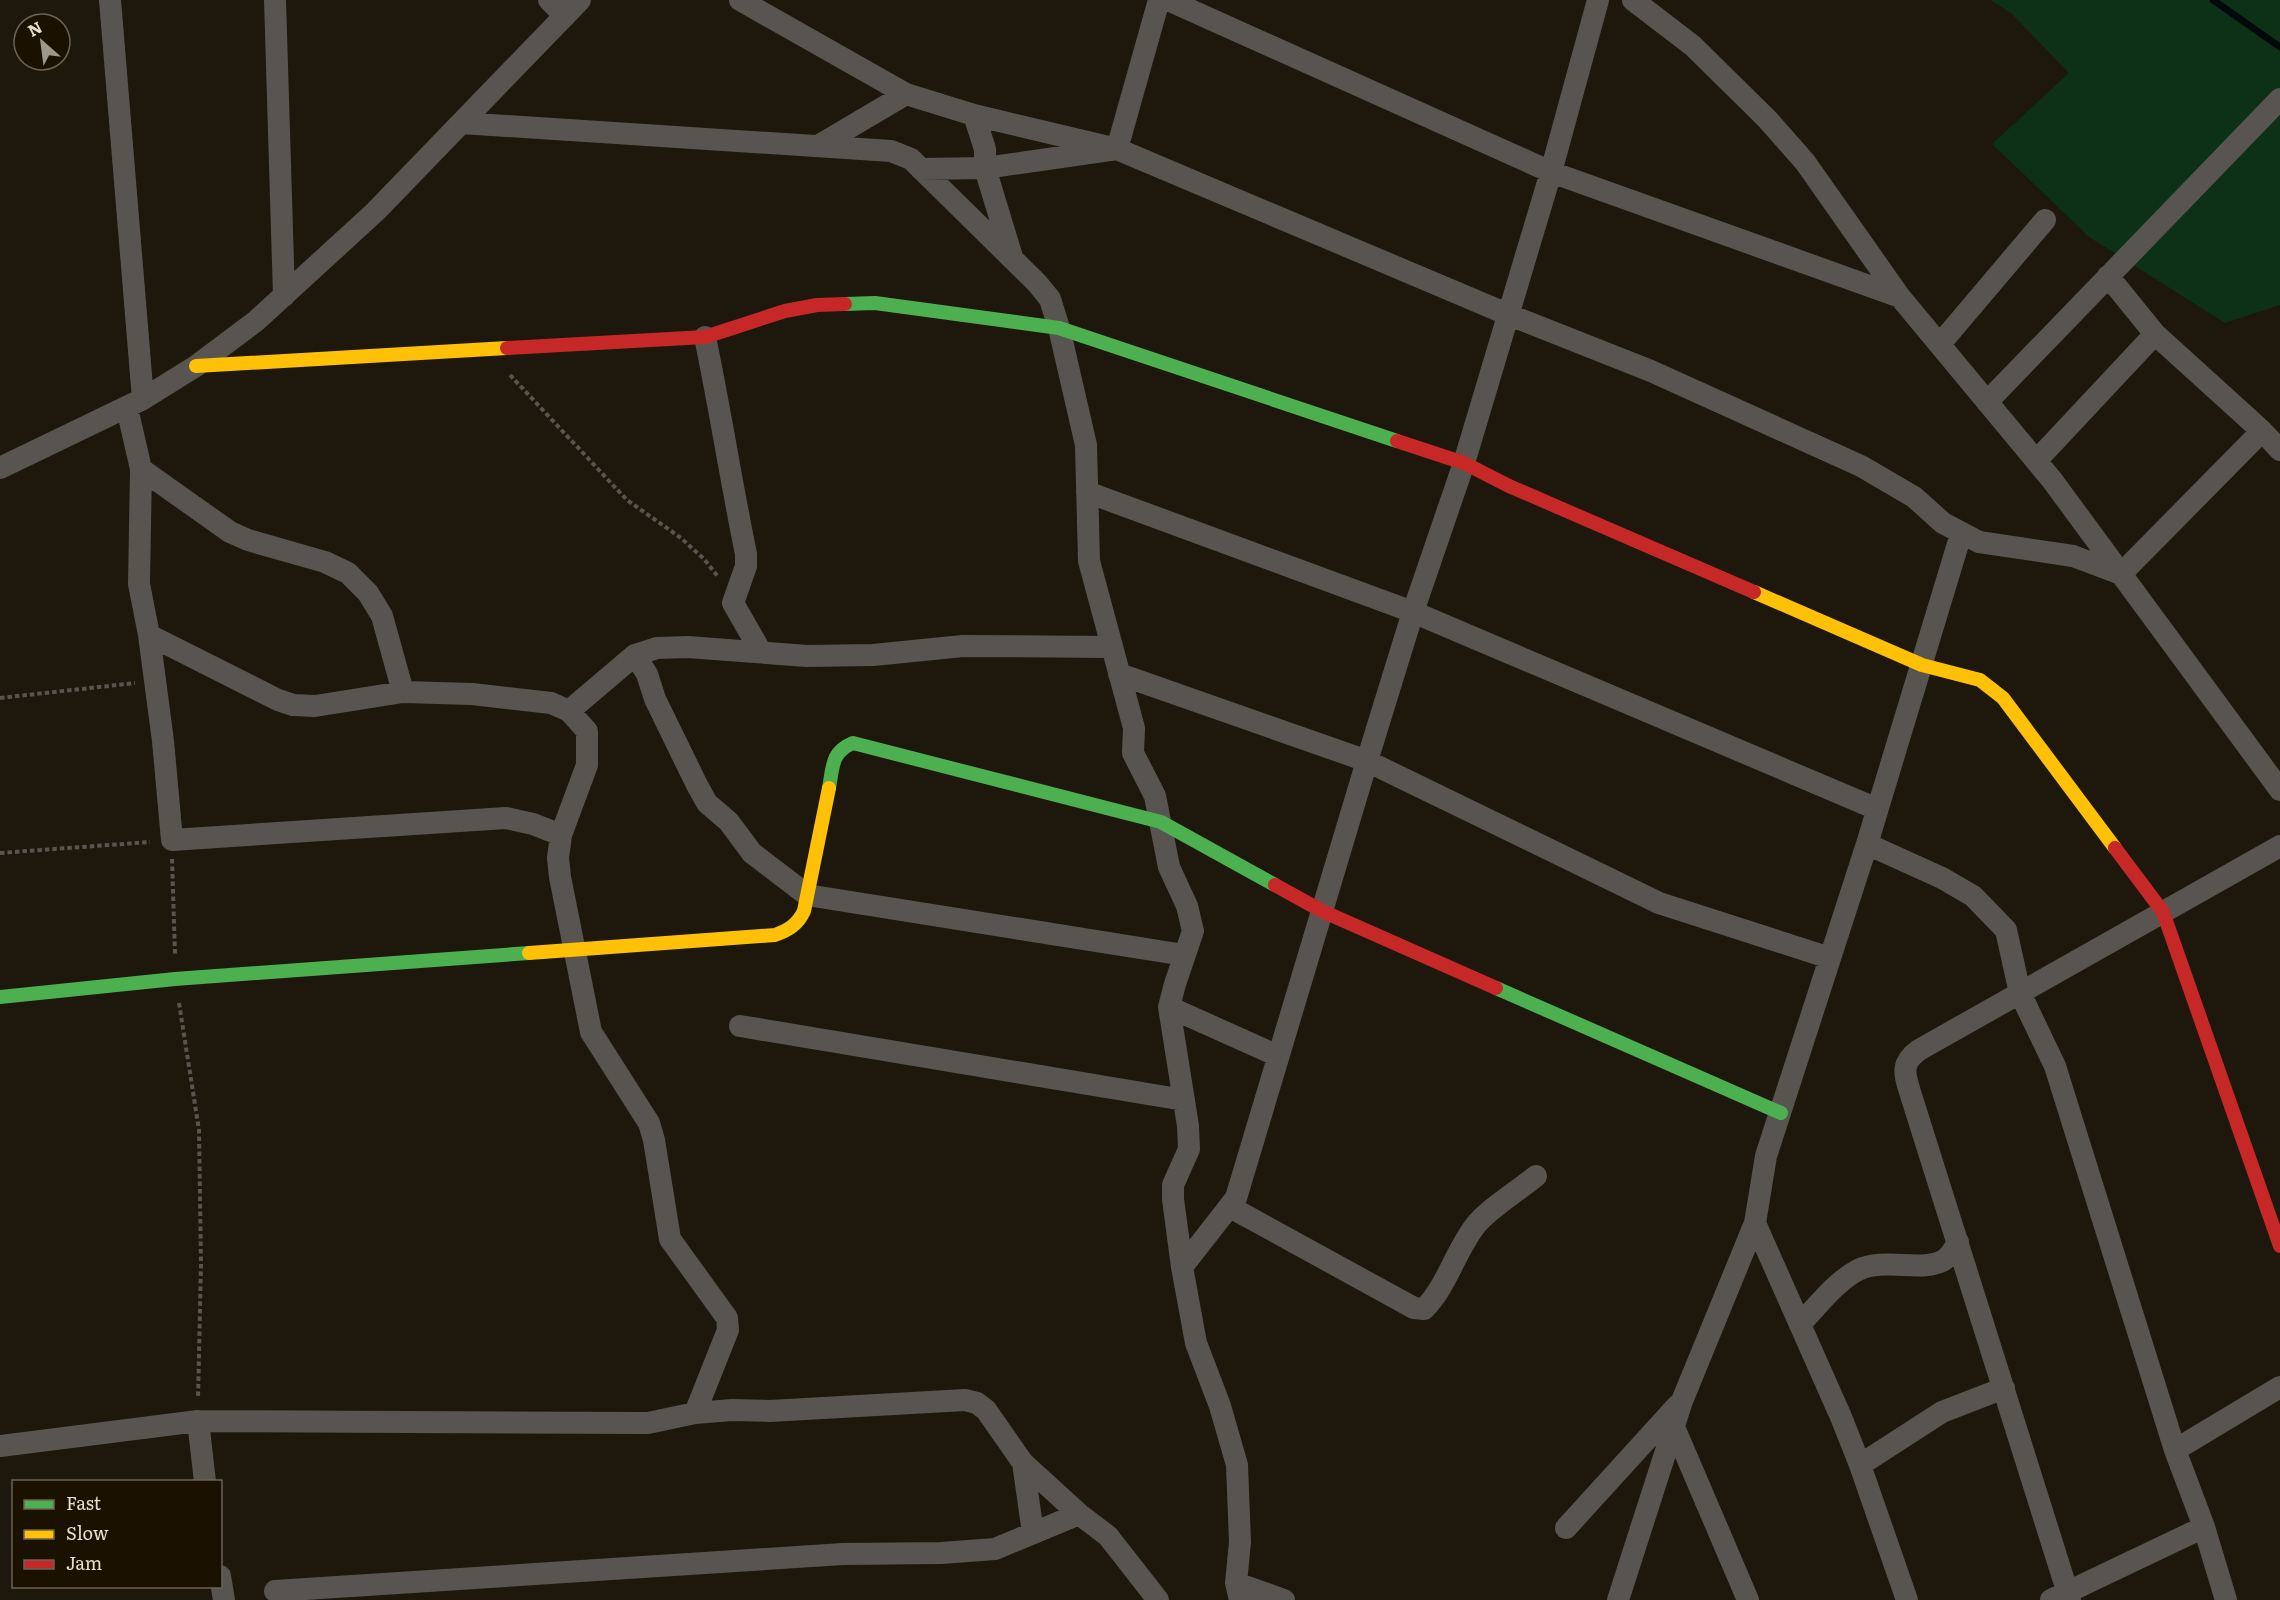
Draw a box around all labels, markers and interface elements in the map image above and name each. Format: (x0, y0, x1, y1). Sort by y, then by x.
north arrow (12, 12, 72, 72)
text: N (23, 14, 46, 42)
legend (12, 1480, 222, 1588)
text: Fast (66, 1489, 102, 1516)
text: Slow (66, 1519, 109, 1546)
text: Jam (66, 1549, 102, 1576)

